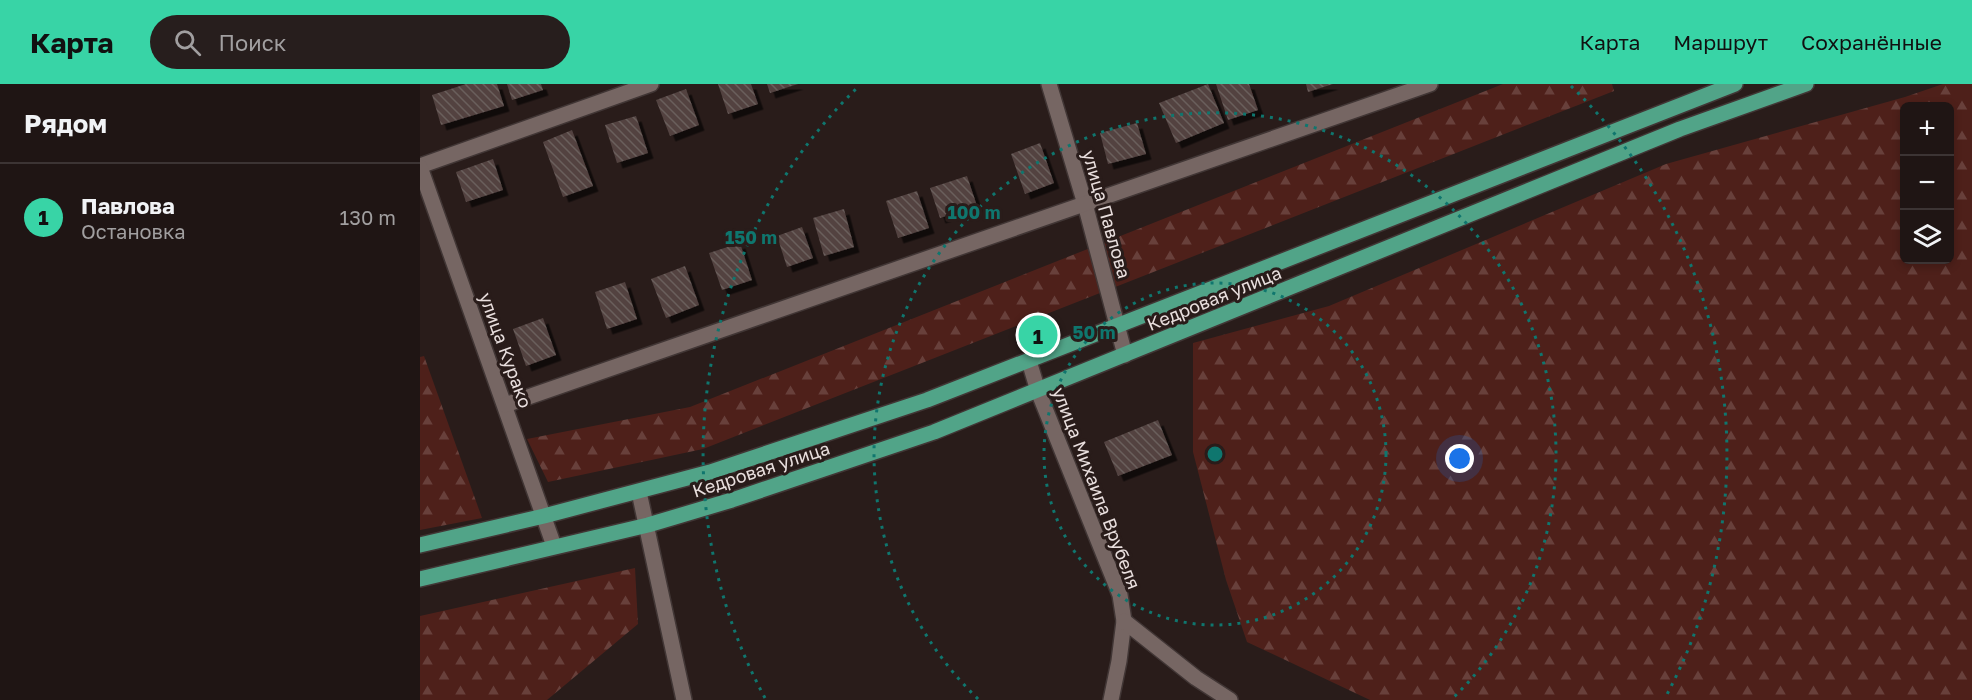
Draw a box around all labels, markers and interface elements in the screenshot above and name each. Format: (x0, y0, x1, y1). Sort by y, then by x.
search box (150, 15, 570, 69)
text: Карта (30, 26, 114, 59)
icon: search (171, 26, 204, 59)
text: Поиск (219, 29, 286, 56)
text: Карта (1579, 29, 1640, 55)
text: Маршрут (1673, 29, 1768, 55)
text: Сохранённые (1801, 29, 1942, 55)
map controls (1900, 102, 1954, 264)
button: + (1900, 102, 1954, 156)
text: Рядом (24, 108, 107, 139)
street label: улица Павлова (1078, 147, 1136, 281)
button: − (1900, 156, 1954, 210)
text: Павлова (81, 192, 175, 219)
text: 100 m (948, 201, 1000, 223)
text: 1 (38, 205, 49, 229)
text: 130 m (340, 205, 396, 229)
button: layers (1900, 210, 1954, 264)
text: Остановка (81, 219, 186, 243)
text: 150 m (725, 226, 777, 248)
street label: Кедровая улица (1144, 261, 1284, 335)
street label: улица Курако (475, 289, 537, 411)
pin: 1 (1018, 312, 1058, 358)
text: 50 m (1073, 321, 1115, 343)
street label: улица Михаила Врубеля (1048, 384, 1146, 592)
street label: Кедровая улица (690, 436, 832, 502)
centre of rings (1205, 444, 1225, 464)
your location (1445, 444, 1474, 473)

